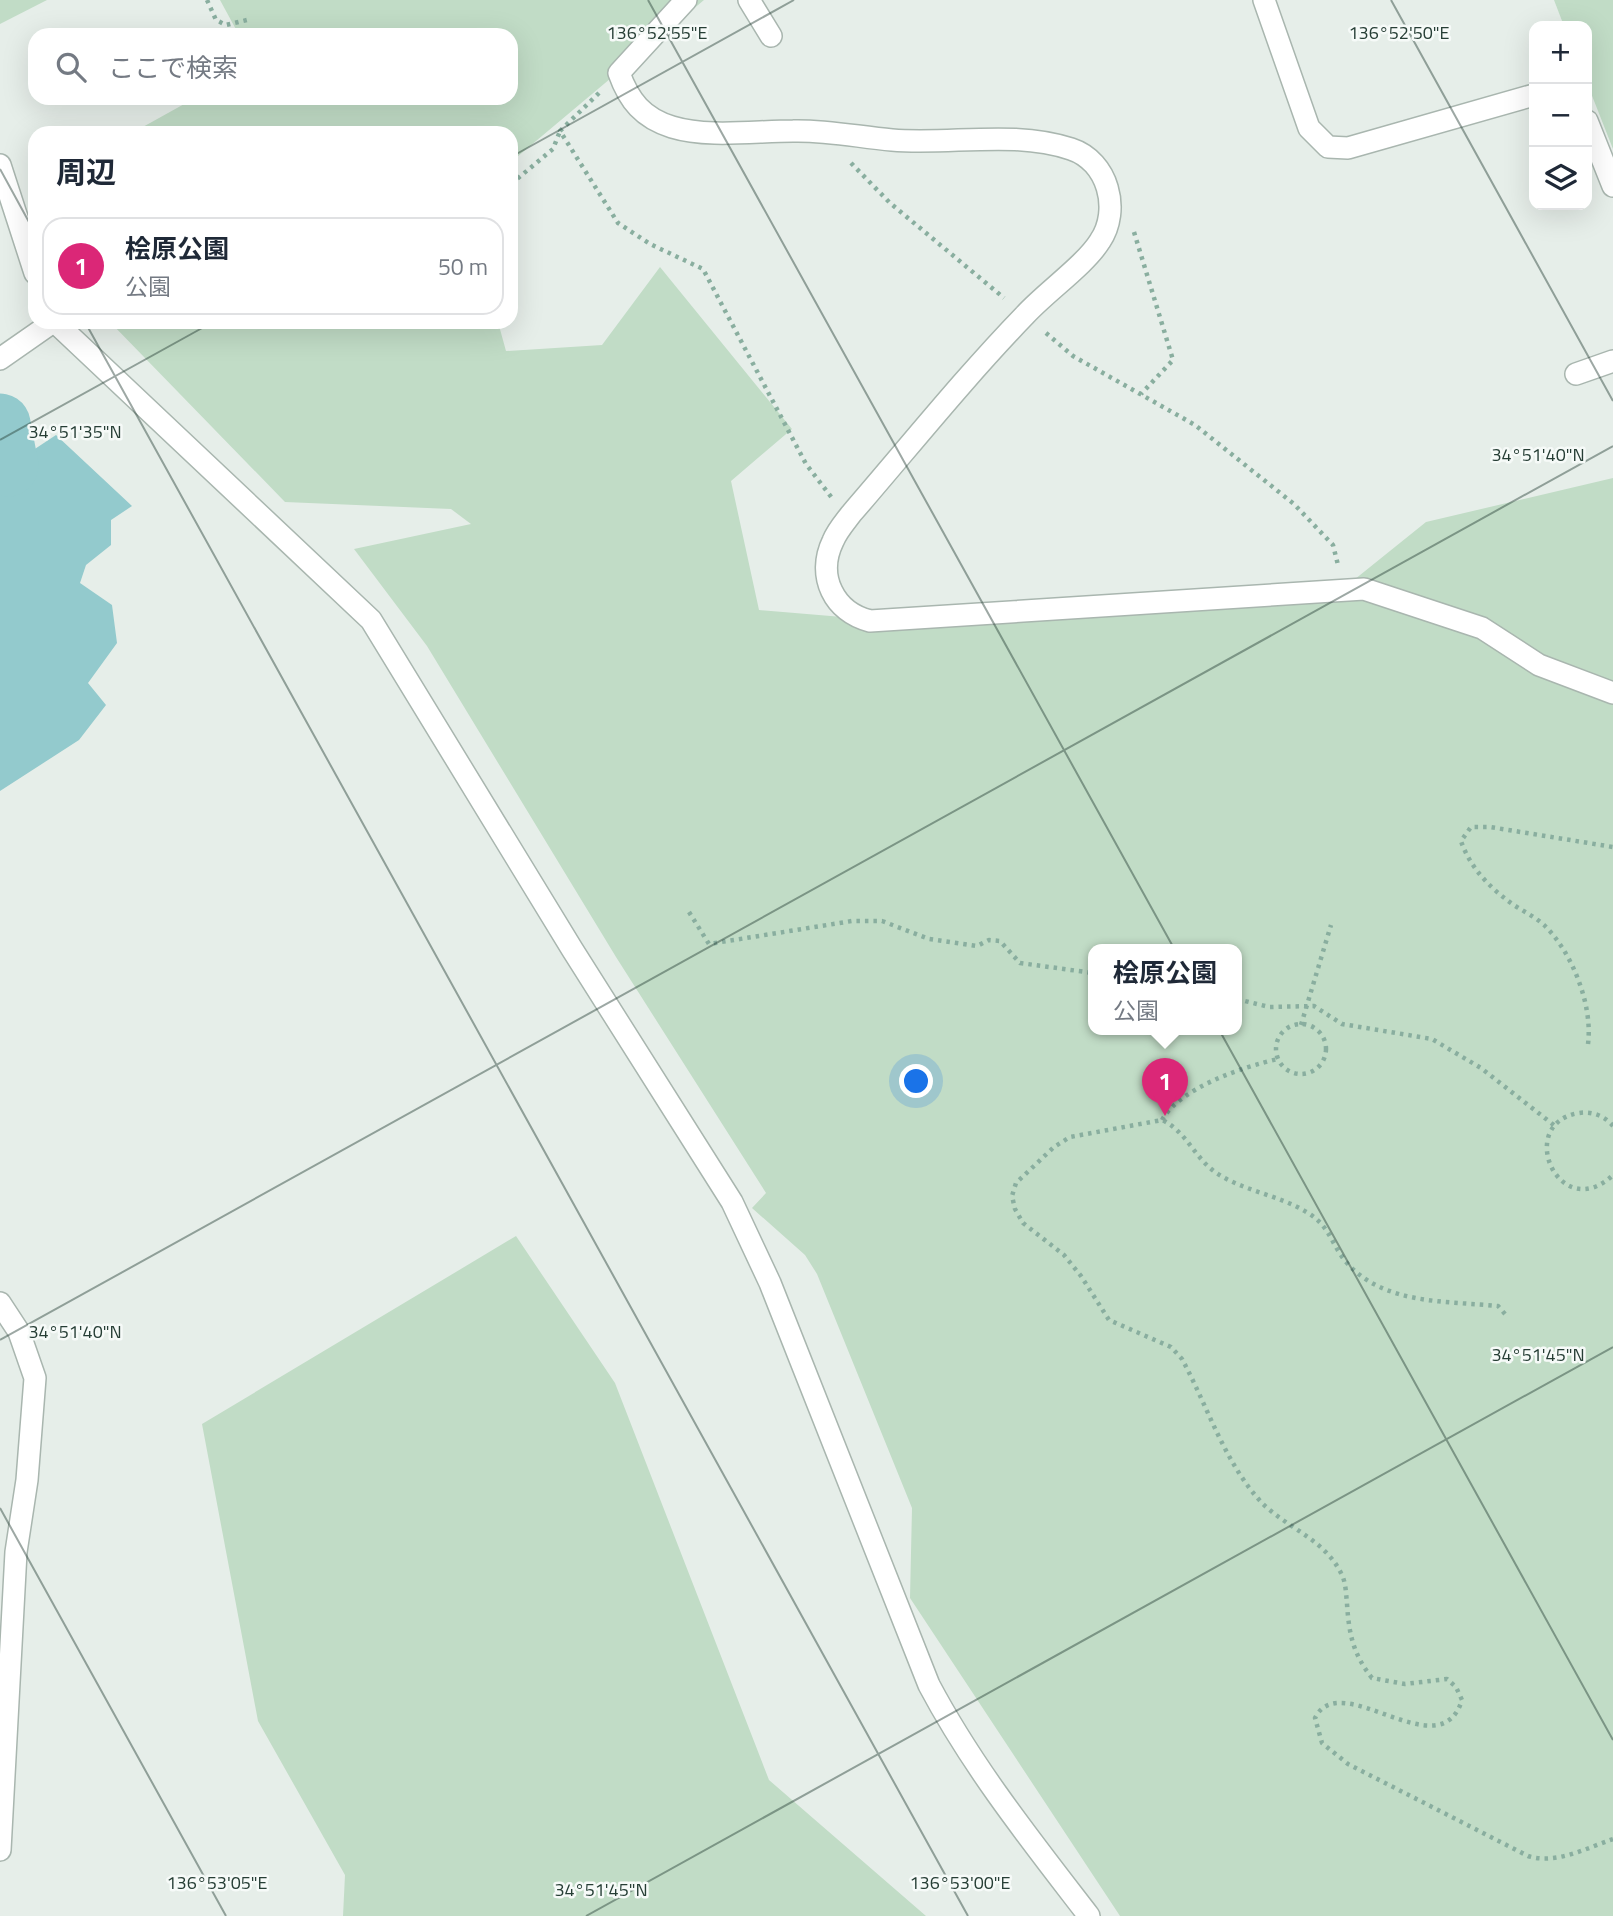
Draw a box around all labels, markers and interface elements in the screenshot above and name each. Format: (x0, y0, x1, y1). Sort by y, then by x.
text: 136°52'55"E (606, 19, 708, 46)
text: 136°52'50"E (1348, 19, 1450, 46)
map controls (1529, 21, 1592, 210)
button: + (1529, 21, 1592, 84)
search box (28, 28, 518, 105)
icon: search (52, 48, 90, 86)
text: ここで検索 (108, 48, 238, 87)
button: − (1529, 84, 1592, 147)
button: layers (1529, 147, 1592, 210)
text: 周辺 (56, 149, 116, 195)
text: 桧原公園 (125, 229, 229, 268)
text: 1 (75, 249, 87, 284)
text: 50 m (438, 249, 488, 284)
text: 公園 (125, 269, 171, 304)
text: 34°51'35"N (28, 418, 122, 445)
text: 34°51'40"N (1491, 441, 1585, 468)
popup (1088, 944, 1242, 1035)
text: 桧原公園 (1113, 953, 1217, 992)
text: 公園 (1113, 993, 1159, 1028)
pin: 1 (1142, 1058, 1188, 1116)
your location (899, 1064, 933, 1098)
text: 34°51'40"N (28, 1318, 122, 1345)
text: 34°51'45"N (1491, 1341, 1585, 1368)
text: 136°53'05"E (166, 1869, 268, 1896)
text: 136°53'00"E (909, 1869, 1011, 1896)
text: 34°51'45"N (554, 1876, 648, 1903)

